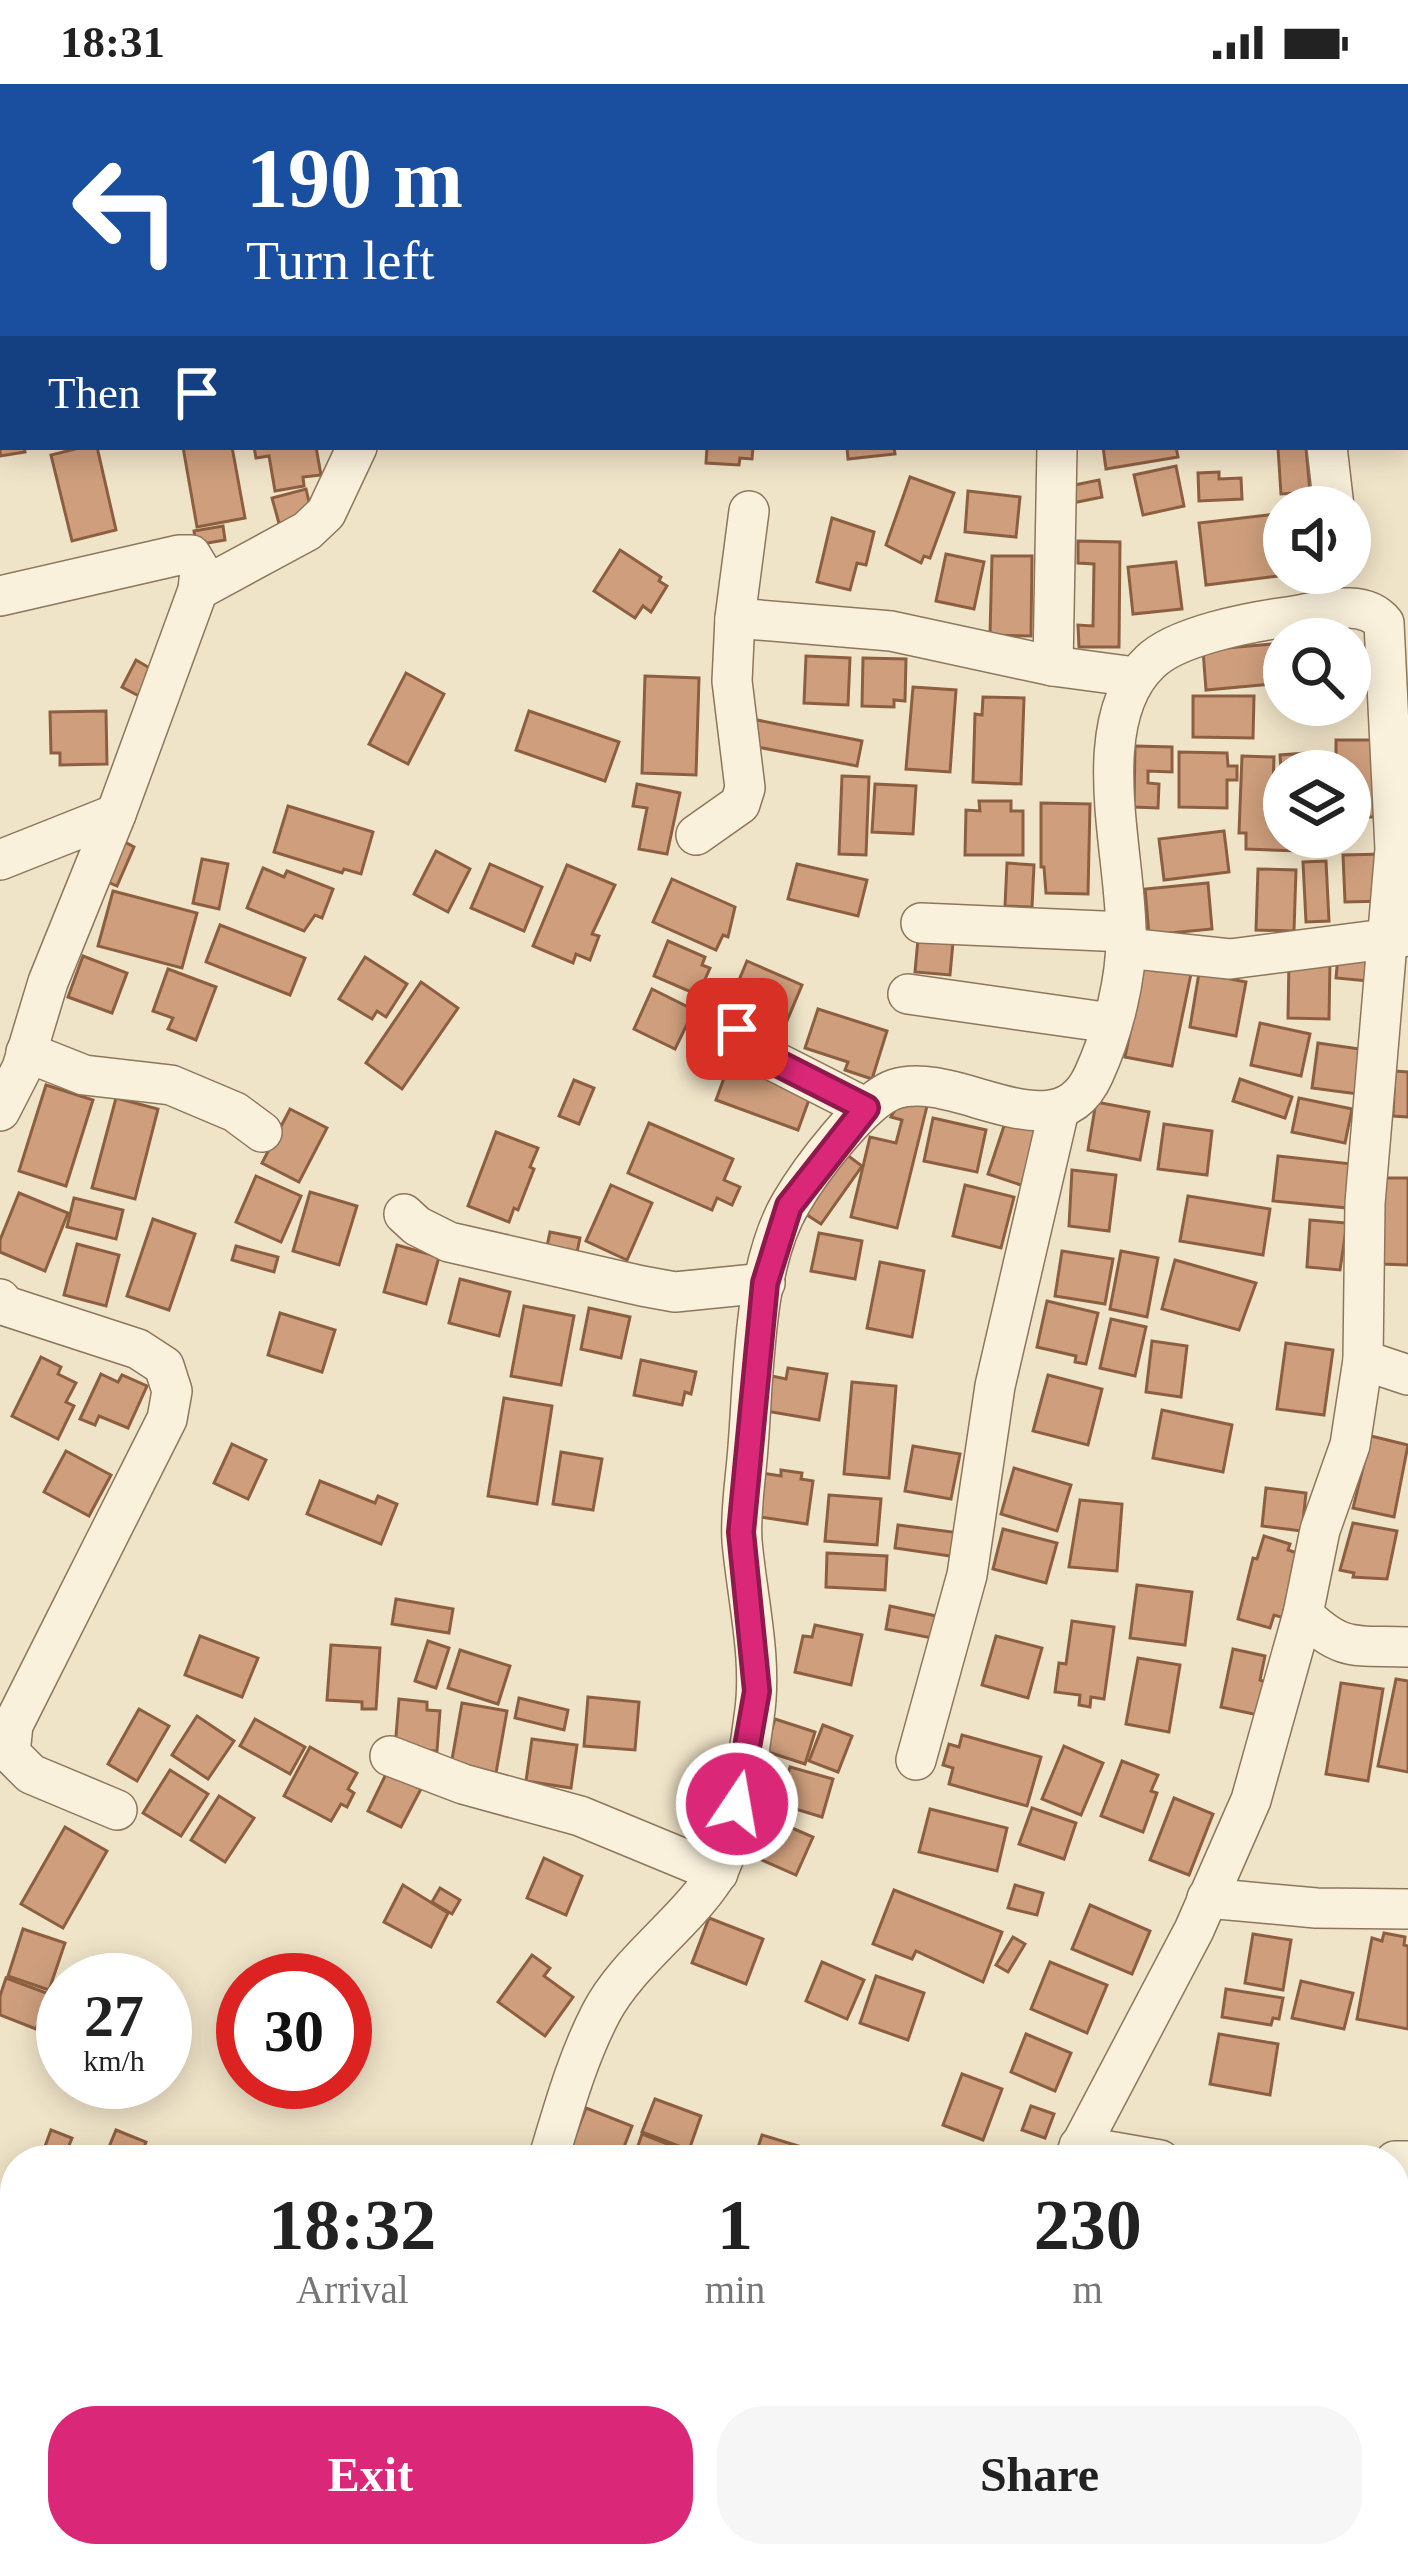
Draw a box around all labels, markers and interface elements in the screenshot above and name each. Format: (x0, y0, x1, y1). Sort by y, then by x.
text: 18:31 (60, 17, 165, 67)
icon: left (48, 132, 204, 288)
text: 190 m (246, 132, 463, 225)
text: Turn left (246, 231, 435, 291)
icon: arrive (164, 360, 230, 426)
text: Then (48, 368, 140, 418)
map controls (1263, 486, 1371, 858)
button: sound (1263, 486, 1371, 594)
button: search (1263, 618, 1371, 726)
button: layers (1263, 750, 1371, 858)
pin (686, 978, 788, 1080)
icon: arrive (704, 996, 770, 1062)
position arrow (674, 1741, 800, 1867)
speed limit sign: 30 (216, 1953, 372, 2109)
text: 27 (84, 1983, 144, 2049)
text: km/h (83, 2044, 145, 2077)
text: 18:32 (268, 2185, 436, 2265)
text: 1 (717, 2185, 753, 2265)
text: 230 (1034, 2185, 1142, 2265)
text: Arrival (296, 2268, 409, 2311)
text: min (705, 2268, 765, 2311)
text: m (1072, 2268, 1103, 2311)
button: Exit (48, 2406, 693, 2544)
button: Share (717, 2406, 1362, 2544)

